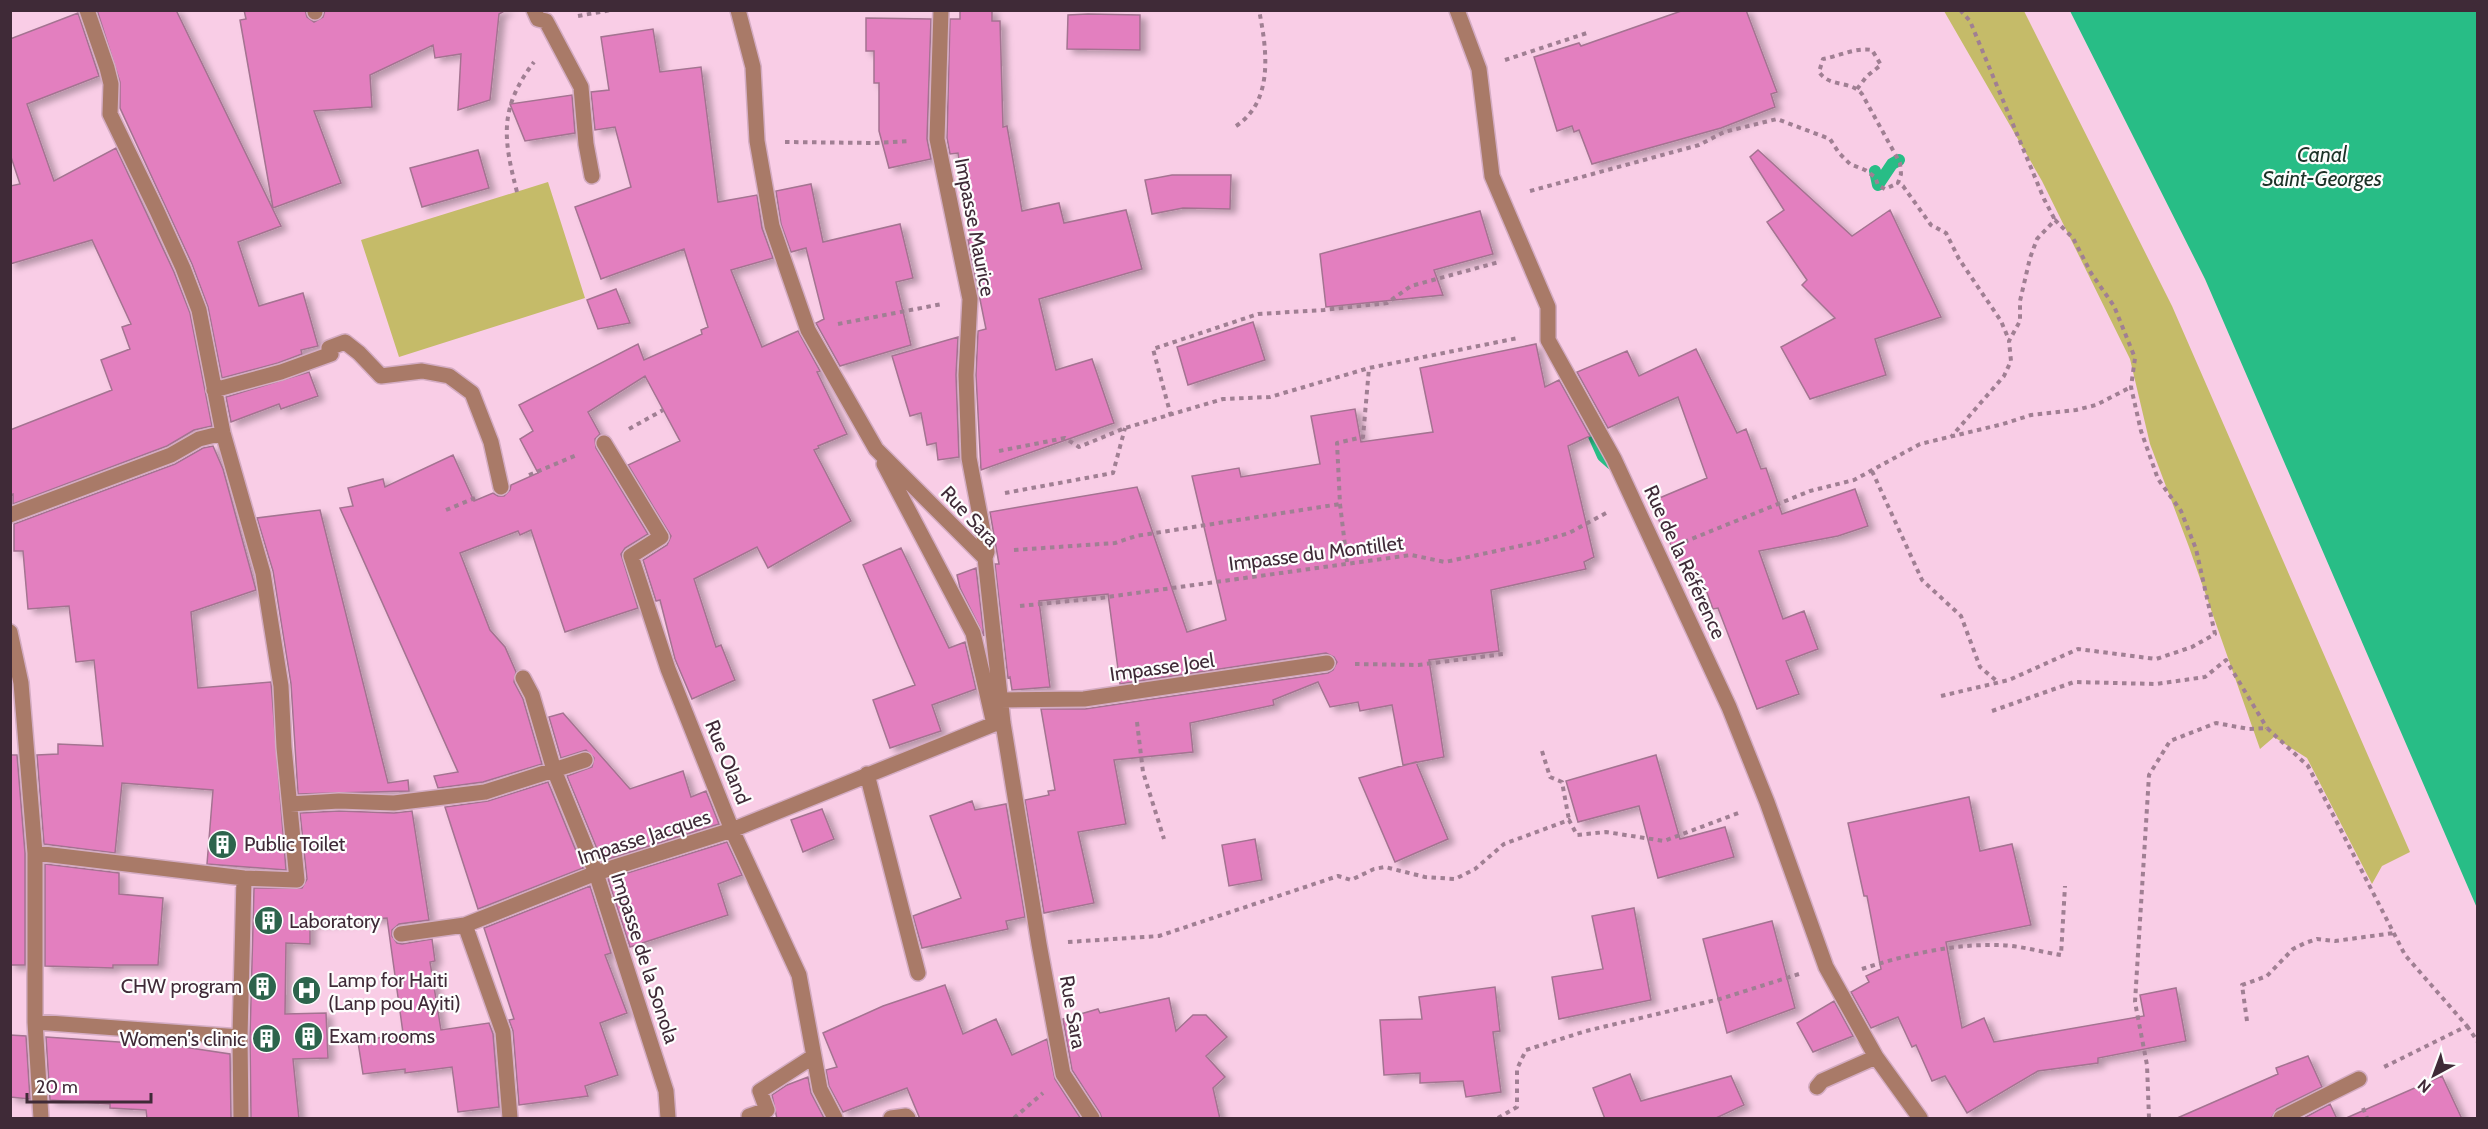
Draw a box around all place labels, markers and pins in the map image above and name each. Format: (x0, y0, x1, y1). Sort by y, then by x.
building icon: Public Toilet (207, 828, 239, 860)
place label: Public Toilet (244, 832, 346, 856)
building icon: Laboratory (252, 905, 284, 937)
place label: Laboratory (289, 909, 380, 933)
place label: Lamp for Haiti (Lanp pou Ayiti) (328, 968, 461, 1015)
building icon: CHW program (247, 970, 279, 1002)
place label: CHW program (121, 974, 242, 998)
hospital icon: Lamp for Haiti (Lanp pou Ayiti) (291, 975, 323, 1007)
building icon: Exam rooms (292, 1020, 324, 1052)
building icon: Women's clinic (251, 1023, 283, 1055)
place label: Exam rooms (329, 1024, 435, 1048)
place label: Women's clinic (120, 1027, 246, 1051)

